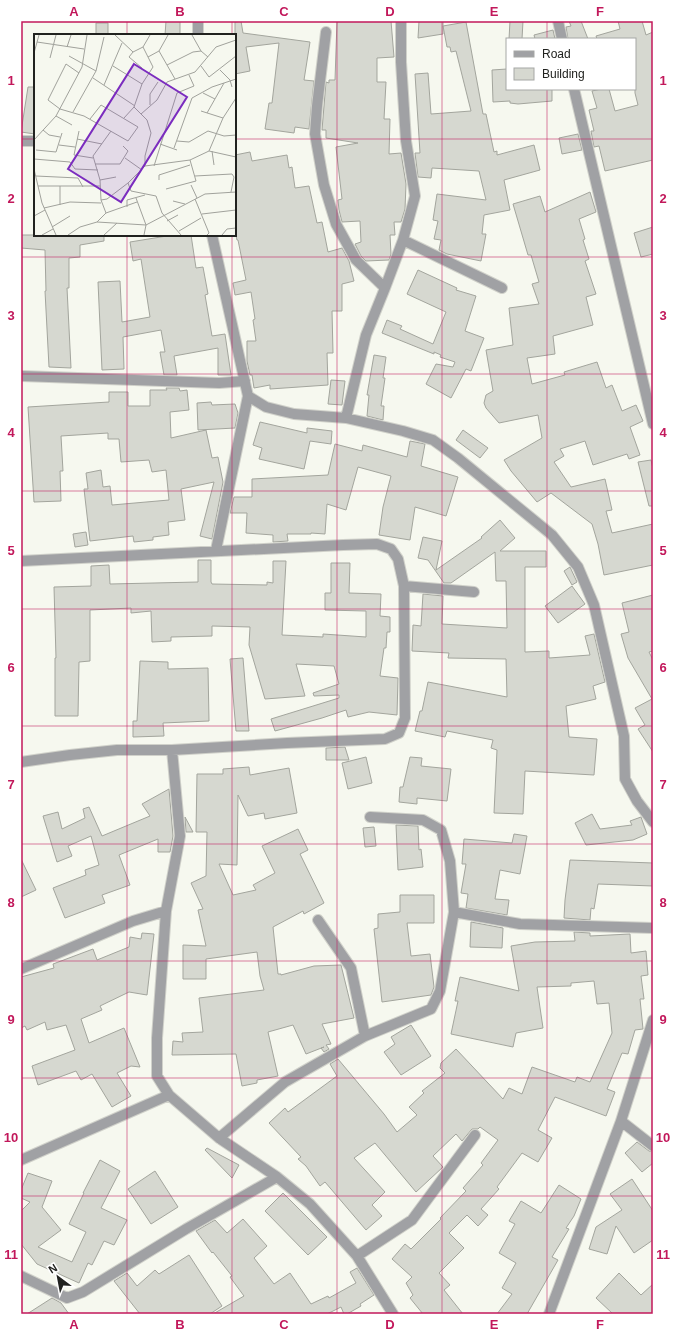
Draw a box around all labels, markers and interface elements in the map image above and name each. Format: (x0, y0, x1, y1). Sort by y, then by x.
text: A (69, 4, 79, 19)
text: B (175, 4, 185, 19)
text: C (279, 4, 289, 19)
text: D (385, 4, 395, 19)
text: E (490, 4, 499, 19)
text: F (596, 4, 604, 19)
inset map (34, 34, 236, 236)
legend (506, 38, 636, 90)
text: Road (542, 47, 571, 61)
text: Building (542, 67, 585, 81)
text: 1 (7, 73, 15, 88)
text: 1 (659, 73, 667, 88)
text: 2 (7, 191, 15, 206)
text: 2 (659, 191, 667, 206)
text: 3 (7, 308, 15, 323)
text: 3 (659, 308, 667, 323)
text: 4 (7, 425, 15, 440)
text: 4 (659, 425, 667, 440)
text: 5 (7, 543, 15, 558)
text: 5 (659, 543, 667, 558)
text: 6 (7, 660, 15, 675)
text: 6 (659, 660, 667, 675)
text: 7 (7, 777, 15, 792)
text: 7 (659, 777, 667, 792)
text: 8 (7, 895, 15, 910)
text: 8 (659, 895, 667, 910)
text: 9 (7, 1012, 15, 1027)
text: 9 (659, 1012, 667, 1027)
text: 10 (4, 1130, 18, 1145)
text: 10 (656, 1130, 670, 1145)
text: 11 (4, 1247, 18, 1262)
text: 11 (656, 1247, 670, 1262)
north arrow (38, 1257, 78, 1297)
text: N (46, 1261, 59, 1276)
text: A (69, 1317, 79, 1332)
text: B (175, 1317, 185, 1332)
text: C (279, 1317, 289, 1332)
text: D (385, 1317, 395, 1332)
text: E (490, 1317, 499, 1332)
text: F (596, 1317, 604, 1332)

